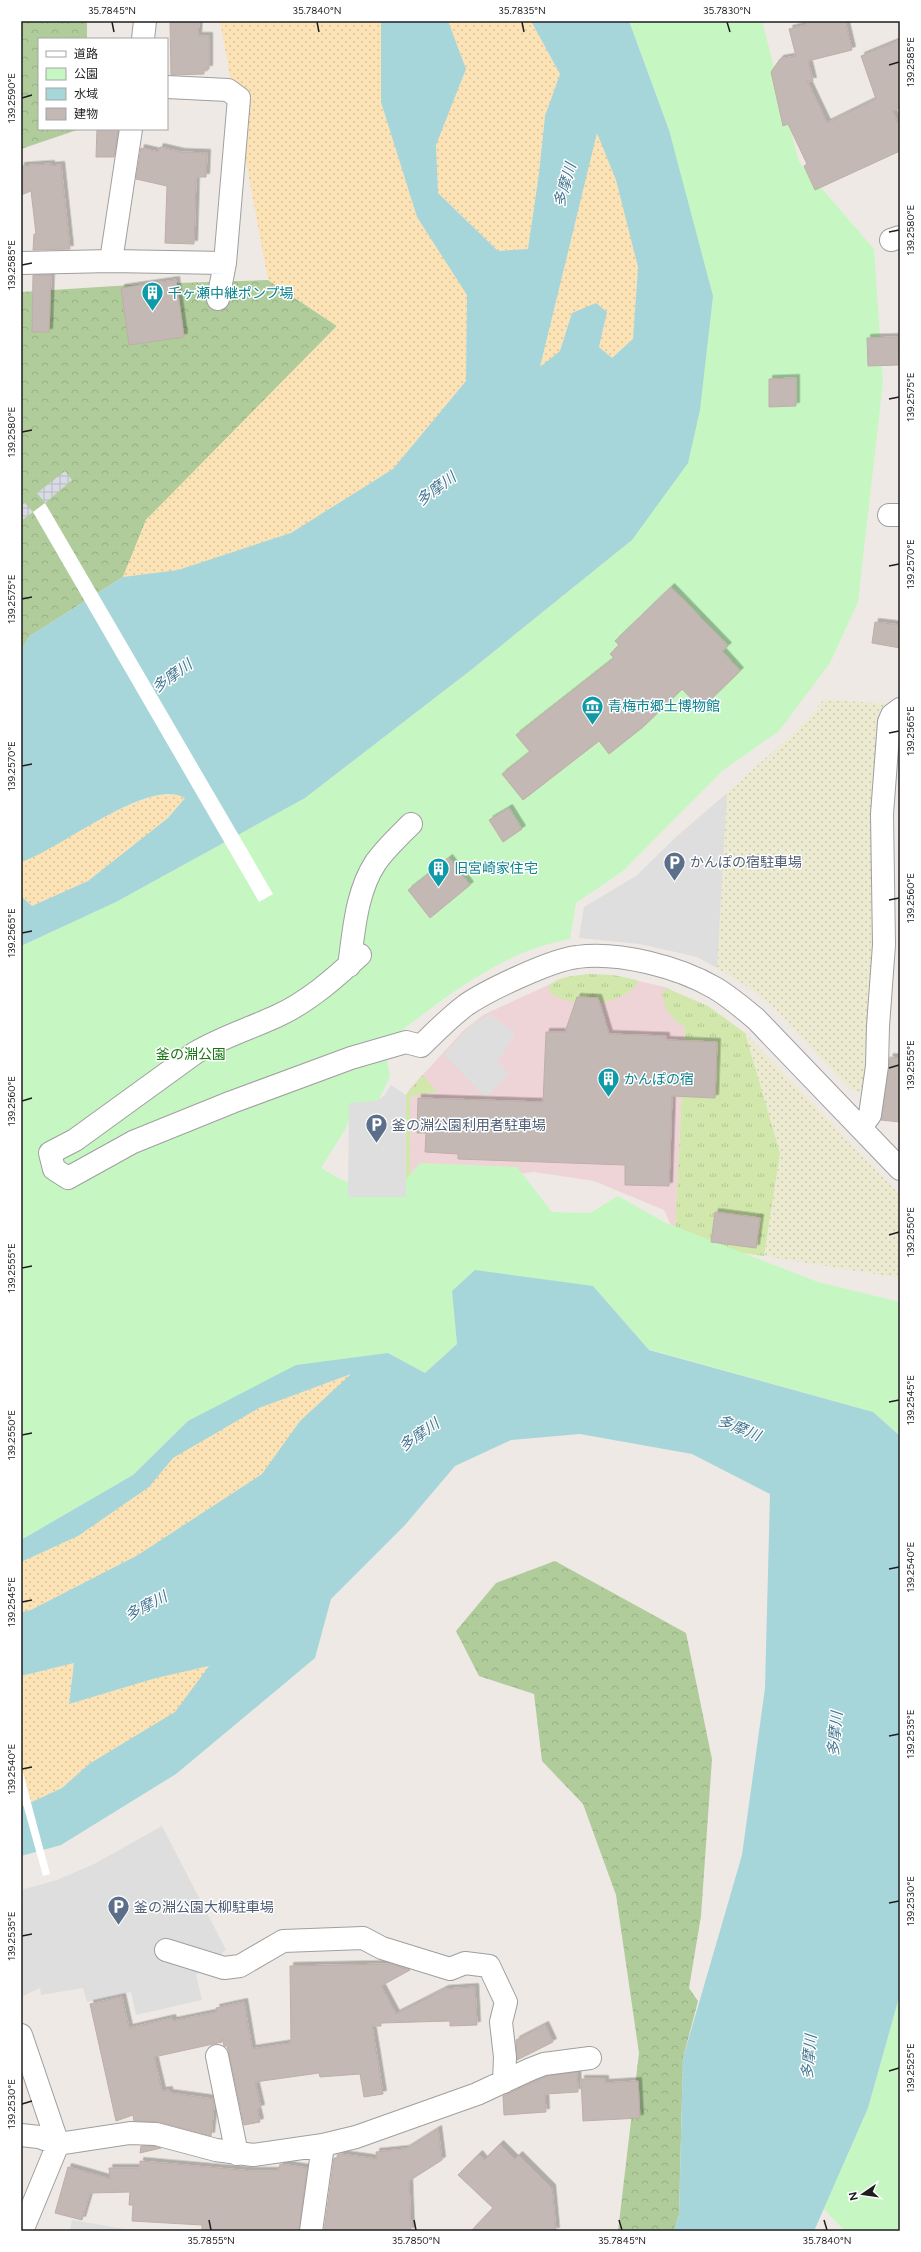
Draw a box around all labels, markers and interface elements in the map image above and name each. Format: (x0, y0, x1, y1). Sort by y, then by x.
text: 35.7845°N (88, 4, 136, 17)
text: 35.7840°N (293, 4, 341, 17)
text: 35.7835°N (498, 4, 546, 17)
text: 35.7830°N (703, 4, 751, 17)
text: 139.2585°E (904, 37, 917, 87)
legend (38, 38, 168, 130)
text: 道路 (74, 47, 98, 61)
text: 公園 (74, 67, 98, 81)
text: 139.2590°E (5, 73, 18, 123)
text: 水域 (74, 87, 98, 101)
text: 建物 (74, 107, 98, 121)
water label: 多摩川 (550, 159, 580, 209)
text: 139.2580°E (904, 205, 917, 255)
text: 139.2585°E (5, 240, 18, 290)
building icon: 千ヶ瀬中継ポンプ場 (139, 280, 165, 313)
place label: 千ヶ瀬中継ポンプ場 (168, 285, 294, 302)
text: 139.2575°E (904, 372, 917, 422)
text: 139.2580°E (5, 407, 18, 457)
water label: 多摩川 (413, 467, 461, 510)
text: 139.2570°E (904, 539, 917, 589)
text: 139.2575°E (5, 574, 18, 624)
water label: 多摩川 (149, 654, 197, 697)
museum icon: 青梅市郷土博物館 (580, 693, 606, 726)
place label: 青梅市郷土博物館 (608, 698, 720, 715)
text: 139.2565°E (904, 706, 917, 756)
text: 139.2570°E (5, 741, 18, 791)
parking icon: かんぽの宿駐車場 (661, 849, 687, 882)
place label: かんぽの宿駐車場 (690, 854, 802, 871)
building icon: 旧宮崎家住宅 (426, 855, 452, 888)
place label: 旧宮崎家住宅 (454, 860, 538, 877)
text: 139.2560°E (904, 873, 917, 923)
text: 139.2565°E (5, 908, 18, 958)
text: 139.2555°E (904, 1040, 917, 1090)
park label: 釜の淵公園 (156, 1046, 226, 1063)
building icon: かんぽの宿 (596, 1066, 622, 1099)
place label: かんぽの宿 (624, 1071, 694, 1088)
text: 139.2560°E (5, 1076, 18, 1126)
parking icon: 釜の淵公園利用者駐車場 (364, 1112, 390, 1145)
place label: 釜の淵公園利用者駐車場 (392, 1117, 546, 1134)
text: 139.2550°E (904, 1207, 917, 1257)
text: 139.2555°E (5, 1243, 18, 1293)
text: 139.2545°E (904, 1375, 917, 1425)
text: 139.2550°E (5, 1410, 18, 1460)
water label: 多摩川 (715, 1411, 765, 1446)
water label: 多摩川 (395, 1414, 444, 1455)
text: 139.2540°E (904, 1541, 917, 1592)
text: 139.2545°E (5, 1577, 18, 1627)
water label: 多摩川 (122, 1587, 172, 1625)
water label: 多摩川 (824, 1709, 846, 1757)
text: 139.2535°E (904, 1709, 917, 1759)
text: 139.2540°E (5, 1743, 18, 1794)
text: 139.2530°E (904, 1876, 917, 1926)
parking icon: 釜の淵公園大柳駐車場 (105, 1894, 131, 1927)
place label: 釜の淵公園大柳駐車場 (134, 1899, 274, 1916)
text: 139.2535°E (5, 1911, 18, 1961)
water label: 多摩川 (798, 2032, 820, 2080)
text: 139.2525°E (904, 2043, 917, 2093)
text: 139.2530°E (5, 2079, 18, 2129)
north arrow (843, 2174, 883, 2214)
text: N (846, 2191, 861, 2202)
text: 35.7855°N (187, 2234, 235, 2247)
text: 35.7850°N (392, 2234, 440, 2247)
text: 35.7845°N (598, 2234, 646, 2247)
text: 35.7840°N (803, 2234, 851, 2247)

